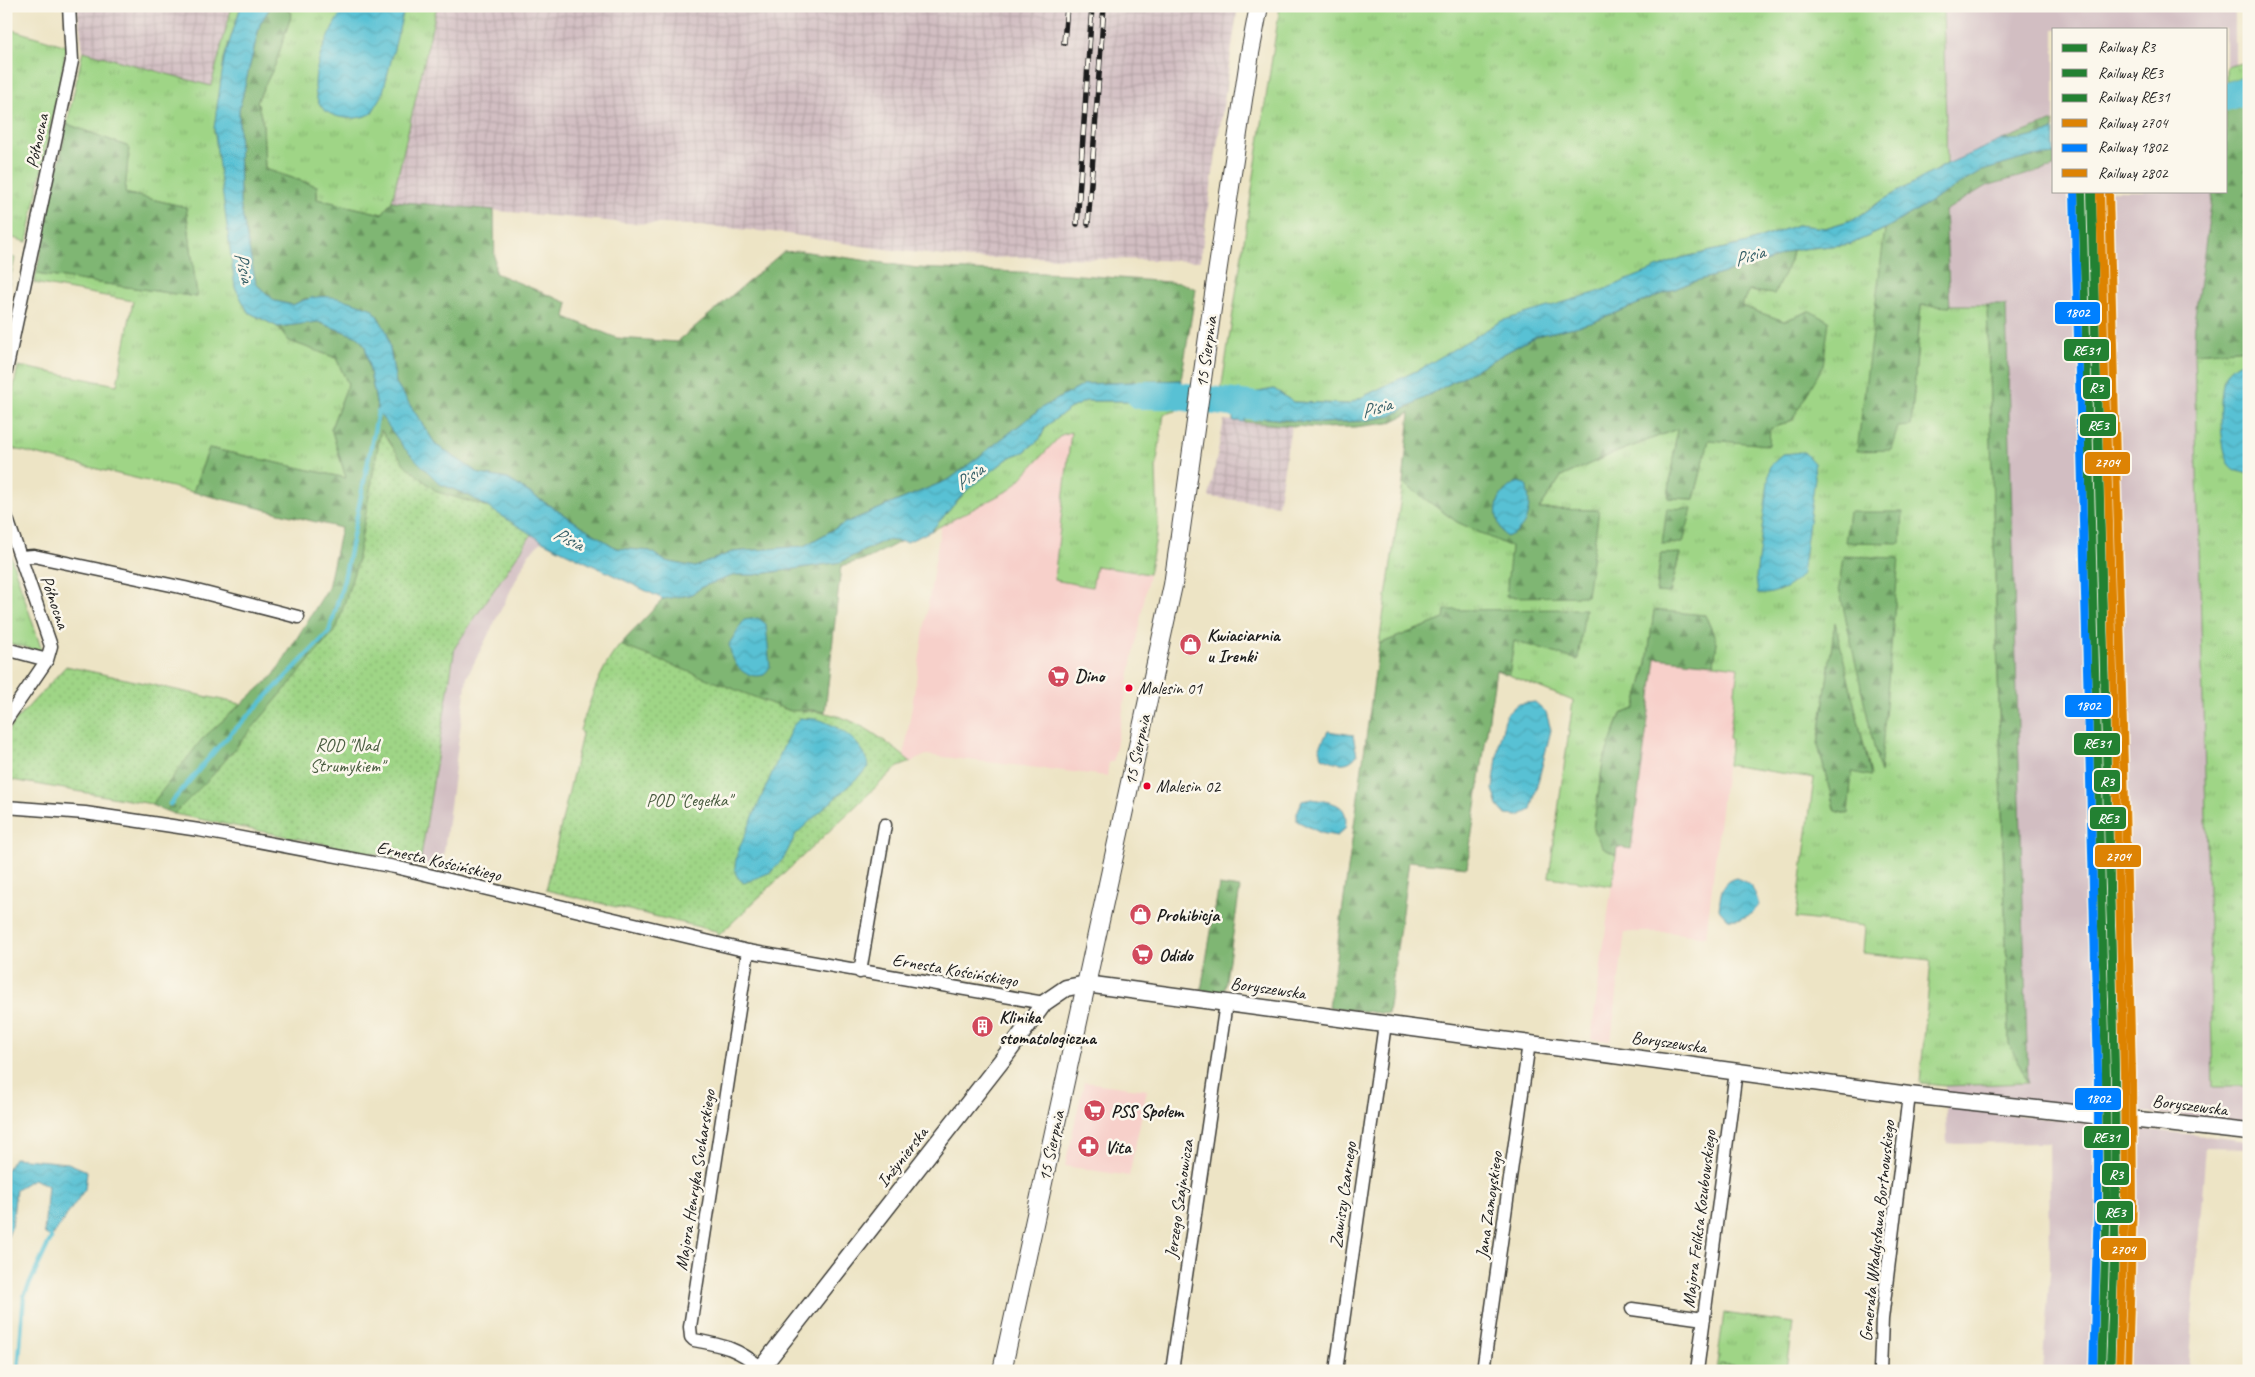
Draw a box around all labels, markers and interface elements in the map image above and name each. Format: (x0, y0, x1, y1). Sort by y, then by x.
legend (2052, 28, 2228, 192)
text: Railway R3 (2098, 38, 2157, 57)
text: Railway RE3 (2098, 64, 2164, 83)
text: Railway RE31 (2098, 88, 2171, 107)
street label: Północna (21, 110, 54, 170)
text: Railway 2704 (2098, 114, 2169, 133)
text: Railway 1802 (2098, 138, 2169, 157)
text: Railway 2802 (2098, 164, 2169, 183)
water label: Pisia (1731, 239, 1769, 272)
water label: Pisia (229, 250, 260, 287)
line badge: 1802 (2054, 301, 2101, 325)
text: 1802 (2064, 304, 2091, 321)
street label: 15 Sierpnia (1190, 314, 1222, 389)
line badge: RE31 (2063, 338, 2110, 362)
text: RE31 (2072, 342, 2101, 359)
line badge: R3 (2082, 376, 2111, 400)
text: R3 (2089, 379, 2105, 396)
water label: Pisia (1358, 392, 1396, 424)
line badge: RE3 (2079, 413, 2117, 437)
text: RE3 (2087, 417, 2110, 434)
line badge: 2704 (2084, 451, 2131, 475)
text: 2704 (2094, 454, 2121, 471)
water label: Pisia (950, 457, 991, 495)
water label: Pisia (550, 521, 589, 557)
street label: Północna (36, 572, 75, 633)
place label: Kwiaciarnia u Irenki (1207, 624, 1281, 667)
shop icon: Kwiaciarnia u Irenki (1179, 633, 1203, 657)
supermarket icon: Dino (1047, 664, 1071, 688)
place label: Dino (1075, 665, 1106, 687)
place label: Malesin 01 (1138, 678, 1203, 699)
marker: Malesin 01 (1124, 683, 1134, 693)
line badge: 1802 (2064, 694, 2112, 718)
text: 1802 (2075, 697, 2102, 714)
street label: 15 Sierpnia (1119, 712, 1155, 787)
line badge: RE31 (2073, 732, 2121, 756)
park label: ROD "Nad Strumykiem" (310, 734, 388, 777)
text: RE31 (2083, 735, 2112, 752)
line badge: R3 (2093, 769, 2121, 793)
text: R3 (2100, 773, 2116, 790)
place label: Malesin 02 (1156, 776, 1221, 797)
marker: Malesin 02 (1142, 781, 1152, 791)
park label: POD "Cegełka" (646, 789, 736, 811)
line badge: RE3 (2089, 806, 2127, 830)
text: RE3 (2097, 810, 2120, 827)
street label: Ernesta Kościńskiego (375, 836, 505, 886)
line badge: 2704 (2094, 844, 2142, 868)
text: 2704 (2105, 848, 2132, 865)
shop icon: Prohibicja (1128, 903, 1152, 927)
place label: Prohibicja (1156, 904, 1221, 926)
supermarket icon: Odido (1131, 943, 1155, 967)
place label: Odido (1159, 944, 1194, 966)
street label: Ernesta Kościńskiego (891, 948, 1021, 992)
street label: Boryszewska (1229, 972, 1308, 1004)
place label: Klinika stomatologiczna (999, 1006, 1097, 1049)
building icon: Klinika stomatologiczna (971, 1015, 995, 1039)
street label: Boryszewska (1630, 1026, 1709, 1058)
street label: Majora Henryka Sucharskiego (670, 1086, 720, 1272)
line badge: 1802 (2074, 1087, 2122, 1111)
street label: Boryszewska (2151, 1089, 2230, 1121)
text: 1802 (2085, 1090, 2112, 1107)
supermarket icon: PSS Społem (1083, 1099, 1107, 1123)
place label: PSS Społem (1111, 1100, 1185, 1122)
street label: 15 Sierpnia (1033, 1108, 1069, 1183)
street label: Generała Władysława Bortnowskiego (1854, 1118, 1900, 1343)
street label: Inżynierska (872, 1121, 933, 1192)
line badge: RE31 (2083, 1125, 2130, 1149)
street label: Majora Feliksa Kozubowskiego (1677, 1127, 1721, 1309)
text: RE31 (2092, 1129, 2121, 1146)
pharmacy icon: Vita (1077, 1135, 1101, 1159)
place label: Vita (1105, 1136, 1132, 1158)
street label: Jerzego Szajnowicza (1160, 1137, 1198, 1261)
street label: Zawiszy Czarnego (1325, 1139, 1362, 1249)
street label: Jana Zamoyskiego (1470, 1148, 1508, 1261)
line badge: R3 (2101, 1162, 2130, 1186)
text: R3 (2109, 1166, 2125, 1183)
line badge: RE3 (2096, 1200, 2134, 1224)
text: RE3 (2104, 1204, 2127, 1221)
line badge: 2704 (2100, 1237, 2147, 1261)
text: 2704 (2110, 1241, 2137, 1258)

